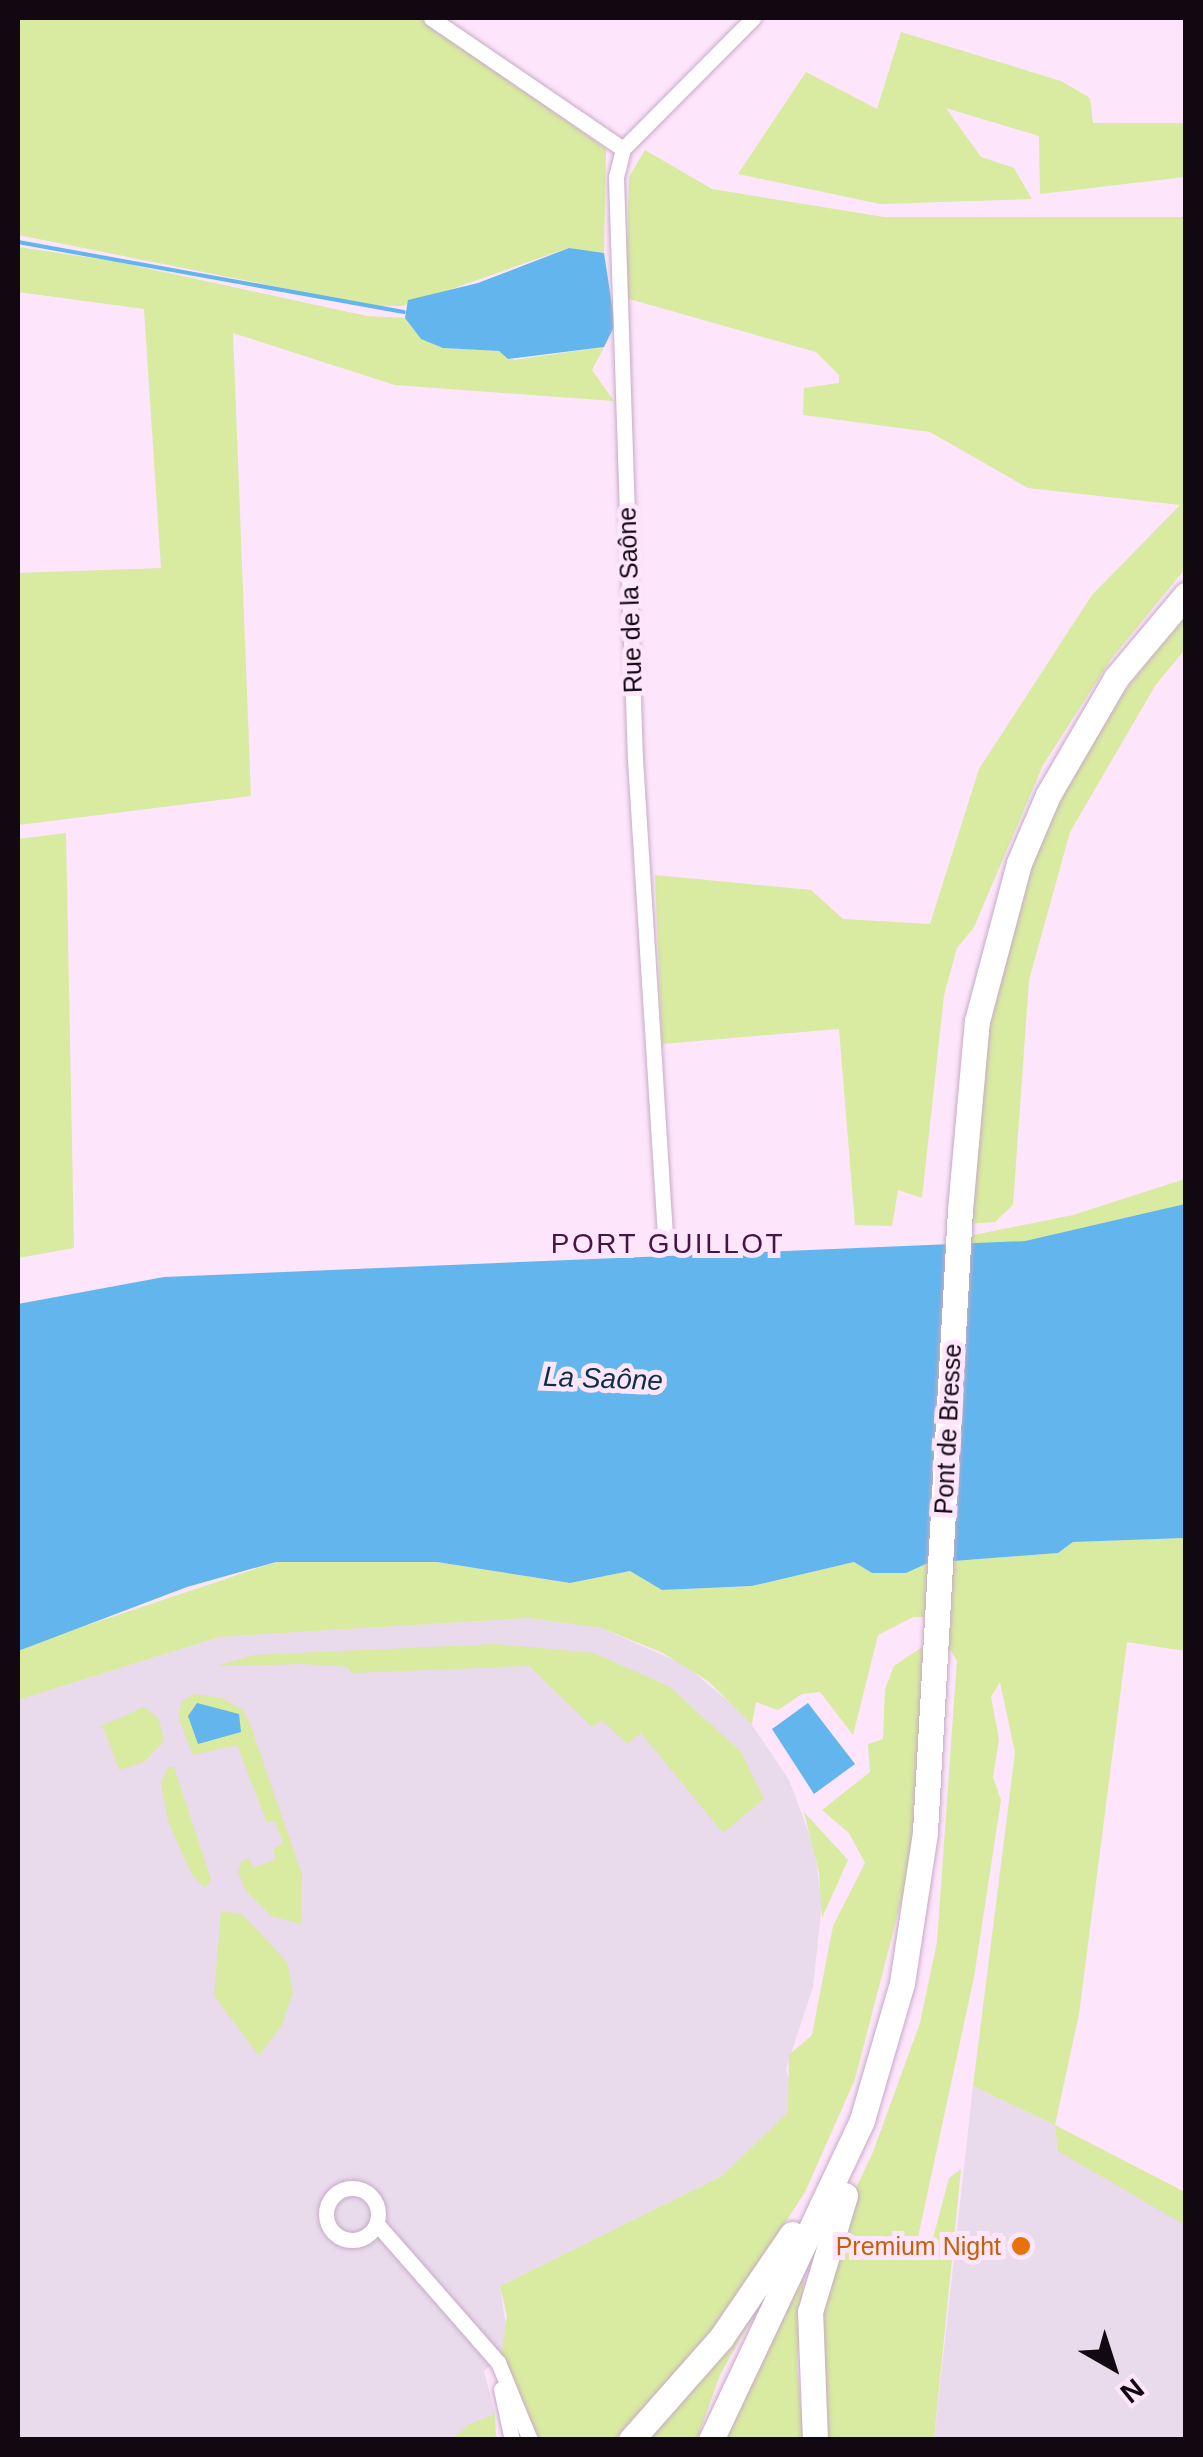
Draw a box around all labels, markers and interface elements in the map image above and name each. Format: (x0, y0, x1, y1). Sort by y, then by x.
street label: Rue de la Saône (612, 506, 648, 694)
district label: PORT GUILLOT (551, 1227, 785, 1261)
street label: Pont de Bresse (929, 1343, 967, 1515)
water label: La Saône (543, 1360, 663, 1398)
place label: Premium Night (836, 2231, 1001, 2261)
marker: Premium Night (1010, 2235, 1032, 2257)
north arrow (1063, 2317, 1163, 2417)
text: N (1115, 2372, 1150, 2409)

